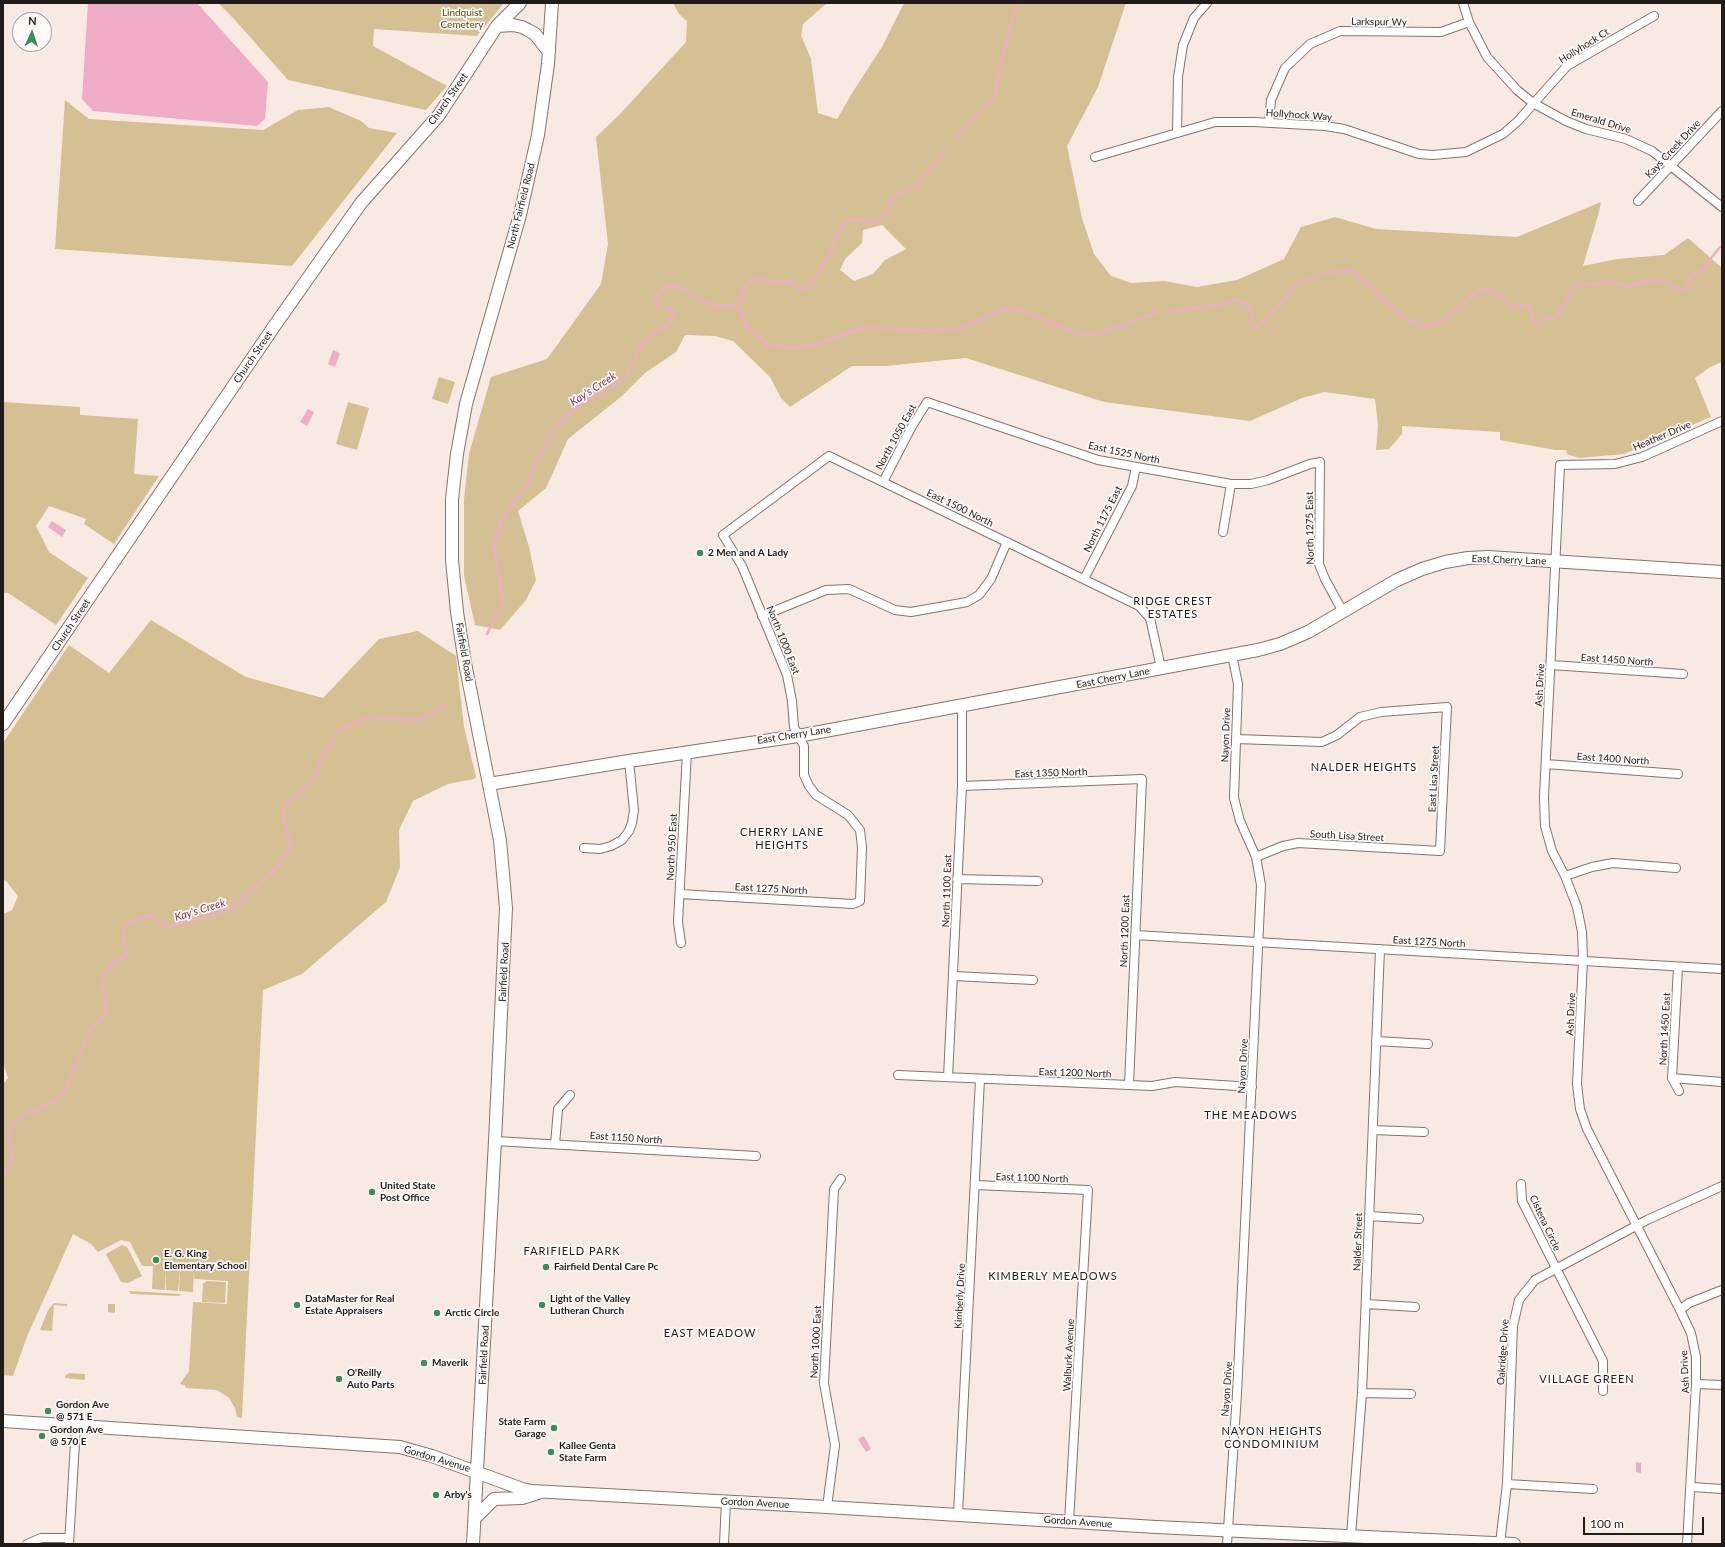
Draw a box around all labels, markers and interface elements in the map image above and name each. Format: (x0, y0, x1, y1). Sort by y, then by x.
park label: Lindquist Cemetery (441, 7, 483, 30)
north arrow (12, 12, 52, 52)
text: N (28, 14, 37, 27)
street label: Larkspur Wy (1351, 16, 1407, 28)
street label: Hollyhock Ct (1557, 26, 1611, 66)
street label: Church Street (426, 71, 470, 127)
street label: Emerald Drive (1570, 106, 1632, 136)
street label: Hollyhock Way (1265, 107, 1333, 123)
street label: Kays Creek Drive (1643, 117, 1703, 181)
street label: North Fairfield Road (505, 162, 537, 250)
street label: Church Street (231, 329, 275, 385)
water label: Kay's Creek (567, 369, 619, 409)
street label: North 1050 East (873, 402, 919, 472)
street label: Heather Drive (1631, 418, 1693, 454)
street label: East 1525 North (1087, 440, 1161, 466)
street label: North 1175 East (1081, 484, 1125, 554)
street label: East 1500 North (925, 487, 995, 529)
street label: North 1275 East (1303, 491, 1317, 565)
place label: 2 Men and A Lady (708, 547, 788, 559)
marker: 2 Men and A Lady (695, 548, 705, 558)
street label: East Cherry Lane (1471, 553, 1547, 567)
district label: RIDGE CREST ESTATES (1133, 594, 1213, 620)
street label: Church Street (49, 597, 93, 653)
street label: North 1000 East (764, 604, 802, 676)
street label: Fairfield Road (453, 622, 475, 682)
street label: East 1450 North (1580, 651, 1654, 669)
street label: Ash Drive (1533, 663, 1547, 707)
street label: East Cherry Lane (1075, 665, 1151, 691)
street label: Nayon Drive (1219, 707, 1233, 763)
street label: East Cherry Lane (756, 723, 832, 747)
street label: East Lisa Street (1426, 745, 1442, 813)
street label: East 1400 North (1576, 750, 1650, 768)
district label: NALDER HEIGHTS (1311, 760, 1417, 774)
street label: East 1350 North (1014, 766, 1088, 780)
street label: North 950 East (664, 813, 680, 881)
district label: CHERRY LANE HEIGHTS (740, 825, 824, 851)
street label: South Lisa Street (1310, 828, 1384, 844)
street label: North 1100 East (940, 854, 954, 928)
street label: East 1275 North (734, 881, 808, 897)
street label: North 1200 East (1118, 894, 1132, 968)
water label: Kay's Creek (173, 896, 227, 924)
street label: East 1275 North (1392, 934, 1466, 950)
street label: Fairfield Road (496, 942, 512, 1002)
street label: Ash Drive (1564, 992, 1578, 1036)
street label: North 1450 East (1657, 992, 1673, 1066)
street label: Nayon Drive (1236, 1038, 1250, 1094)
street label: East 1200 North (1038, 1066, 1112, 1080)
district label: THE MEADOWS (1204, 1108, 1298, 1122)
street label: East 1150 North (589, 1129, 663, 1147)
street label: East 1100 North (995, 1171, 1069, 1185)
place label: United State Post Office (380, 1180, 436, 1204)
marker: United State Post Office (367, 1187, 377, 1197)
street label: Cistena Circle (1527, 1193, 1563, 1253)
street label: Nalder Street (1351, 1213, 1365, 1271)
district label: FARIFIELD PARK (523, 1244, 621, 1258)
place label: E. G. King Elementary School (164, 1248, 247, 1272)
marker: E. G. King Elementary School (151, 1255, 161, 1265)
place label: Fairfield Dental Care Pc (554, 1261, 658, 1273)
marker: Fairfield Dental Care Pc (541, 1262, 551, 1272)
street label: Kimberly Drive (952, 1263, 968, 1329)
district label: KIMBERLY MEADOWS (988, 1269, 1118, 1283)
place label: DataMaster for Real Estate Appraisers (305, 1293, 394, 1316)
place label: Light of the Valley Lutheran Church (550, 1293, 630, 1316)
marker: DataMaster for Real Estate Appraisers (292, 1300, 302, 1310)
marker: Light of the Valley Lutheran Church (537, 1300, 547, 1310)
street label: North 1000 East (808, 1305, 824, 1379)
place label: Arctic Circle (445, 1307, 499, 1319)
marker: Arctic Circle (432, 1308, 442, 1318)
street label: Walburk Avenue (1061, 1318, 1077, 1392)
street label: Oakridge Drive (1495, 1318, 1511, 1386)
street label: Fairfield Road (476, 1325, 492, 1385)
district label: EAST MEADOW (664, 1326, 756, 1340)
street label: Ash Drive (1678, 1350, 1692, 1394)
place label: Maverik (432, 1357, 468, 1369)
marker: Maverik (419, 1358, 429, 1368)
street label: Nayon Drive (1219, 1361, 1235, 1417)
place label: O'Reilly Auto Parts (347, 1367, 394, 1390)
district label: VILLAGE GREEN (1539, 1372, 1635, 1386)
marker: O'Reilly Auto Parts (334, 1374, 344, 1384)
place label: Gordon Ave @ 571 E (56, 1399, 109, 1422)
marker: Gordon Ave @ 571 E (43, 1406, 53, 1416)
place label: State Farm Garage (498, 1416, 546, 1440)
marker: State Farm Garage (549, 1423, 559, 1433)
place label: Gordon Ave @ 570 E (50, 1424, 103, 1448)
district label: NAYON HEIGHTS CONDOMINIUM (1221, 1424, 1323, 1450)
marker: Gordon Ave @ 570 E (37, 1431, 47, 1441)
place label: Kallee Genta State Farm (559, 1440, 616, 1464)
street label: Gordon Avenue (402, 1443, 472, 1475)
marker: Kallee Genta State Farm (546, 1447, 556, 1457)
place label: Arby's (444, 1489, 472, 1501)
marker: Arby's (431, 1490, 441, 1500)
street label: Gordon Avenue (720, 1495, 790, 1511)
scale bar (1585, 1509, 1706, 1535)
street label: Gordon Avenue (1043, 1514, 1113, 1530)
text: 100 m (1590, 1516, 1624, 1531)

